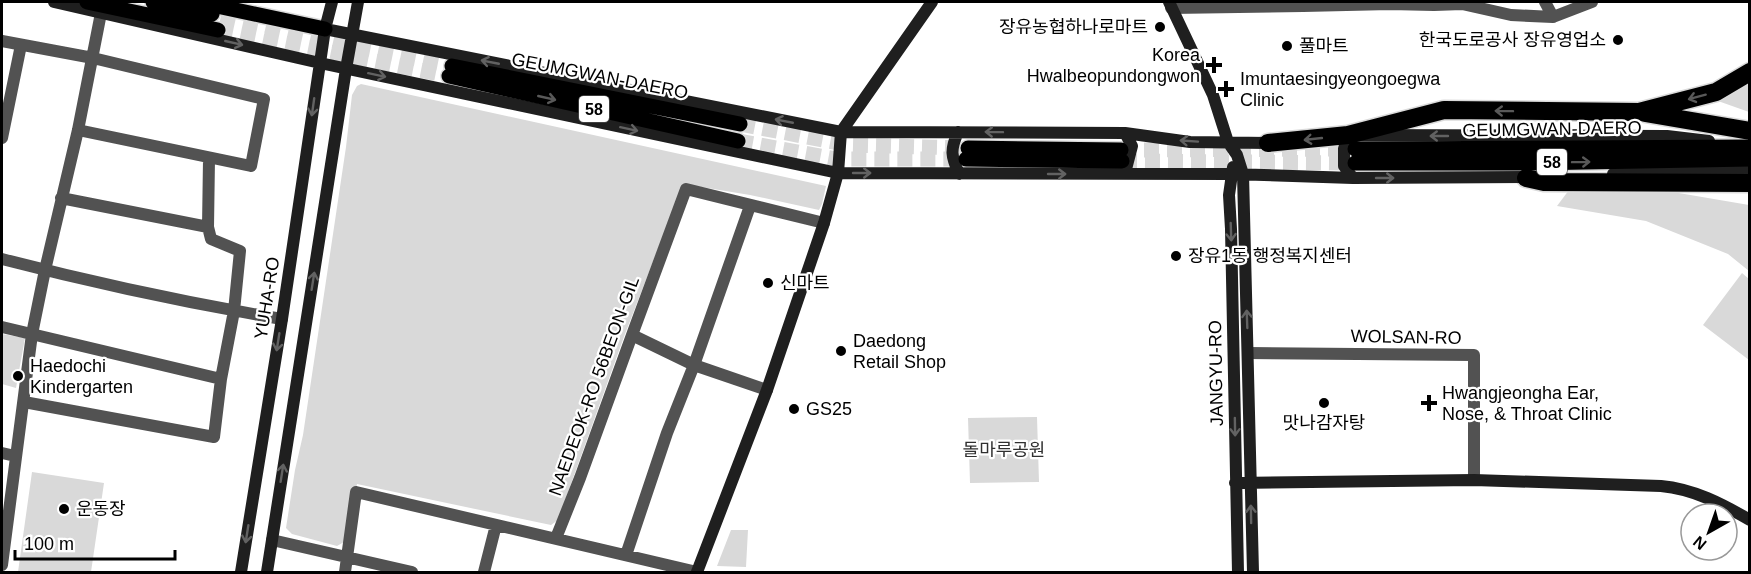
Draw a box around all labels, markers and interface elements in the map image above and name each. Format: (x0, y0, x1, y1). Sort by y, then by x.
place label: 장유농협하나로마트 (999, 17, 1148, 37)
marker: 장유농협하나로마트 (1153, 20, 1167, 34)
place label: 한국도로공사 장유영업소 (1419, 30, 1606, 50)
marker: 한국도로공사 장유영업소 (1611, 33, 1625, 47)
place label: 풀마트 (1299, 36, 1349, 56)
one-way arrow (224, 38, 243, 50)
marker: 풀마트 (1280, 39, 1294, 53)
place label: Korea Hwalbeopundongwon (1027, 45, 1201, 86)
street label: GEUMGWAN-DAERO (510, 49, 690, 103)
one-way arrow (480, 56, 500, 67)
marker: Korea Hwalbeopundongwon (1205, 56, 1223, 74)
place label: Imuntaesingyeongoegwa Clinic (1240, 69, 1441, 110)
one-way arrow (367, 70, 386, 82)
marker: Imuntaesingyeongoegwa Clinic (1217, 80, 1235, 98)
one-way arrow (1688, 92, 1707, 103)
one-way arrow (538, 93, 557, 105)
road number: 58 (579, 96, 609, 122)
one-way arrow (308, 97, 319, 117)
one-way arrow (1495, 105, 1515, 117)
one-way arrow (775, 115, 794, 126)
street label: GEUMGWAN-DAERO (1462, 117, 1642, 141)
one-way arrow (619, 124, 639, 135)
one-way arrow (985, 126, 1005, 138)
one-way arrow (1430, 130, 1450, 141)
one-way arrow (1303, 134, 1323, 145)
one-way arrow (1179, 135, 1199, 146)
road number: 58 (1537, 149, 1567, 175)
one-way arrow (1571, 156, 1591, 167)
one-way arrow (851, 167, 871, 179)
one-way arrow (1046, 168, 1066, 180)
one-way arrow (1375, 172, 1395, 184)
one-way arrow (1226, 222, 1237, 241)
place label: 장유1동 행정복지센터 (1188, 246, 1352, 266)
marker: 장유1동 행정복지센터 (1169, 249, 1183, 263)
street label: YUHA-RO (251, 255, 283, 341)
one-way arrow (307, 271, 318, 291)
place label: 신마트 (780, 273, 830, 293)
street label: NAEDEOK-RO 56BEON-GIL (545, 274, 643, 498)
marker: 신마트 (761, 276, 775, 290)
one-way arrow (1242, 310, 1253, 330)
street label: JANGYU-RO (1205, 320, 1227, 426)
street label: WOLSAN-RO (1350, 326, 1462, 348)
place label: Daedong Retail Shop (853, 331, 946, 372)
one-way arrow (273, 332, 284, 351)
marker: Daedong Retail Shop (834, 344, 848, 358)
place label: Haedochi Kindergarten (30, 356, 133, 397)
marker: Haedochi Kindergarten (11, 369, 25, 383)
place label: Hwangjeongha Ear, Nose, & Throat Clinic (1442, 383, 1612, 424)
marker: Hwangjeongha Ear, Nose, & Throat Clinic (1420, 394, 1438, 412)
marker: 맛나감자탕 (1317, 396, 1331, 410)
place label: GS25 (806, 399, 852, 419)
marker: GS25 (787, 402, 801, 416)
place label: 맛나감자탕 (1283, 413, 1365, 433)
one-way arrow (1229, 416, 1240, 436)
park label: 돌마루공원 (963, 440, 1045, 460)
one-way arrow (277, 464, 288, 484)
place label: 운동장 (76, 499, 126, 519)
marker: 운동장 (57, 502, 71, 516)
north arrow (1679, 502, 1739, 562)
one-way arrow (1246, 505, 1257, 525)
scale bar (15, 523, 176, 561)
one-way arrow (242, 524, 253, 544)
text: N (1690, 533, 1710, 553)
text: 100 m (24, 534, 74, 554)

